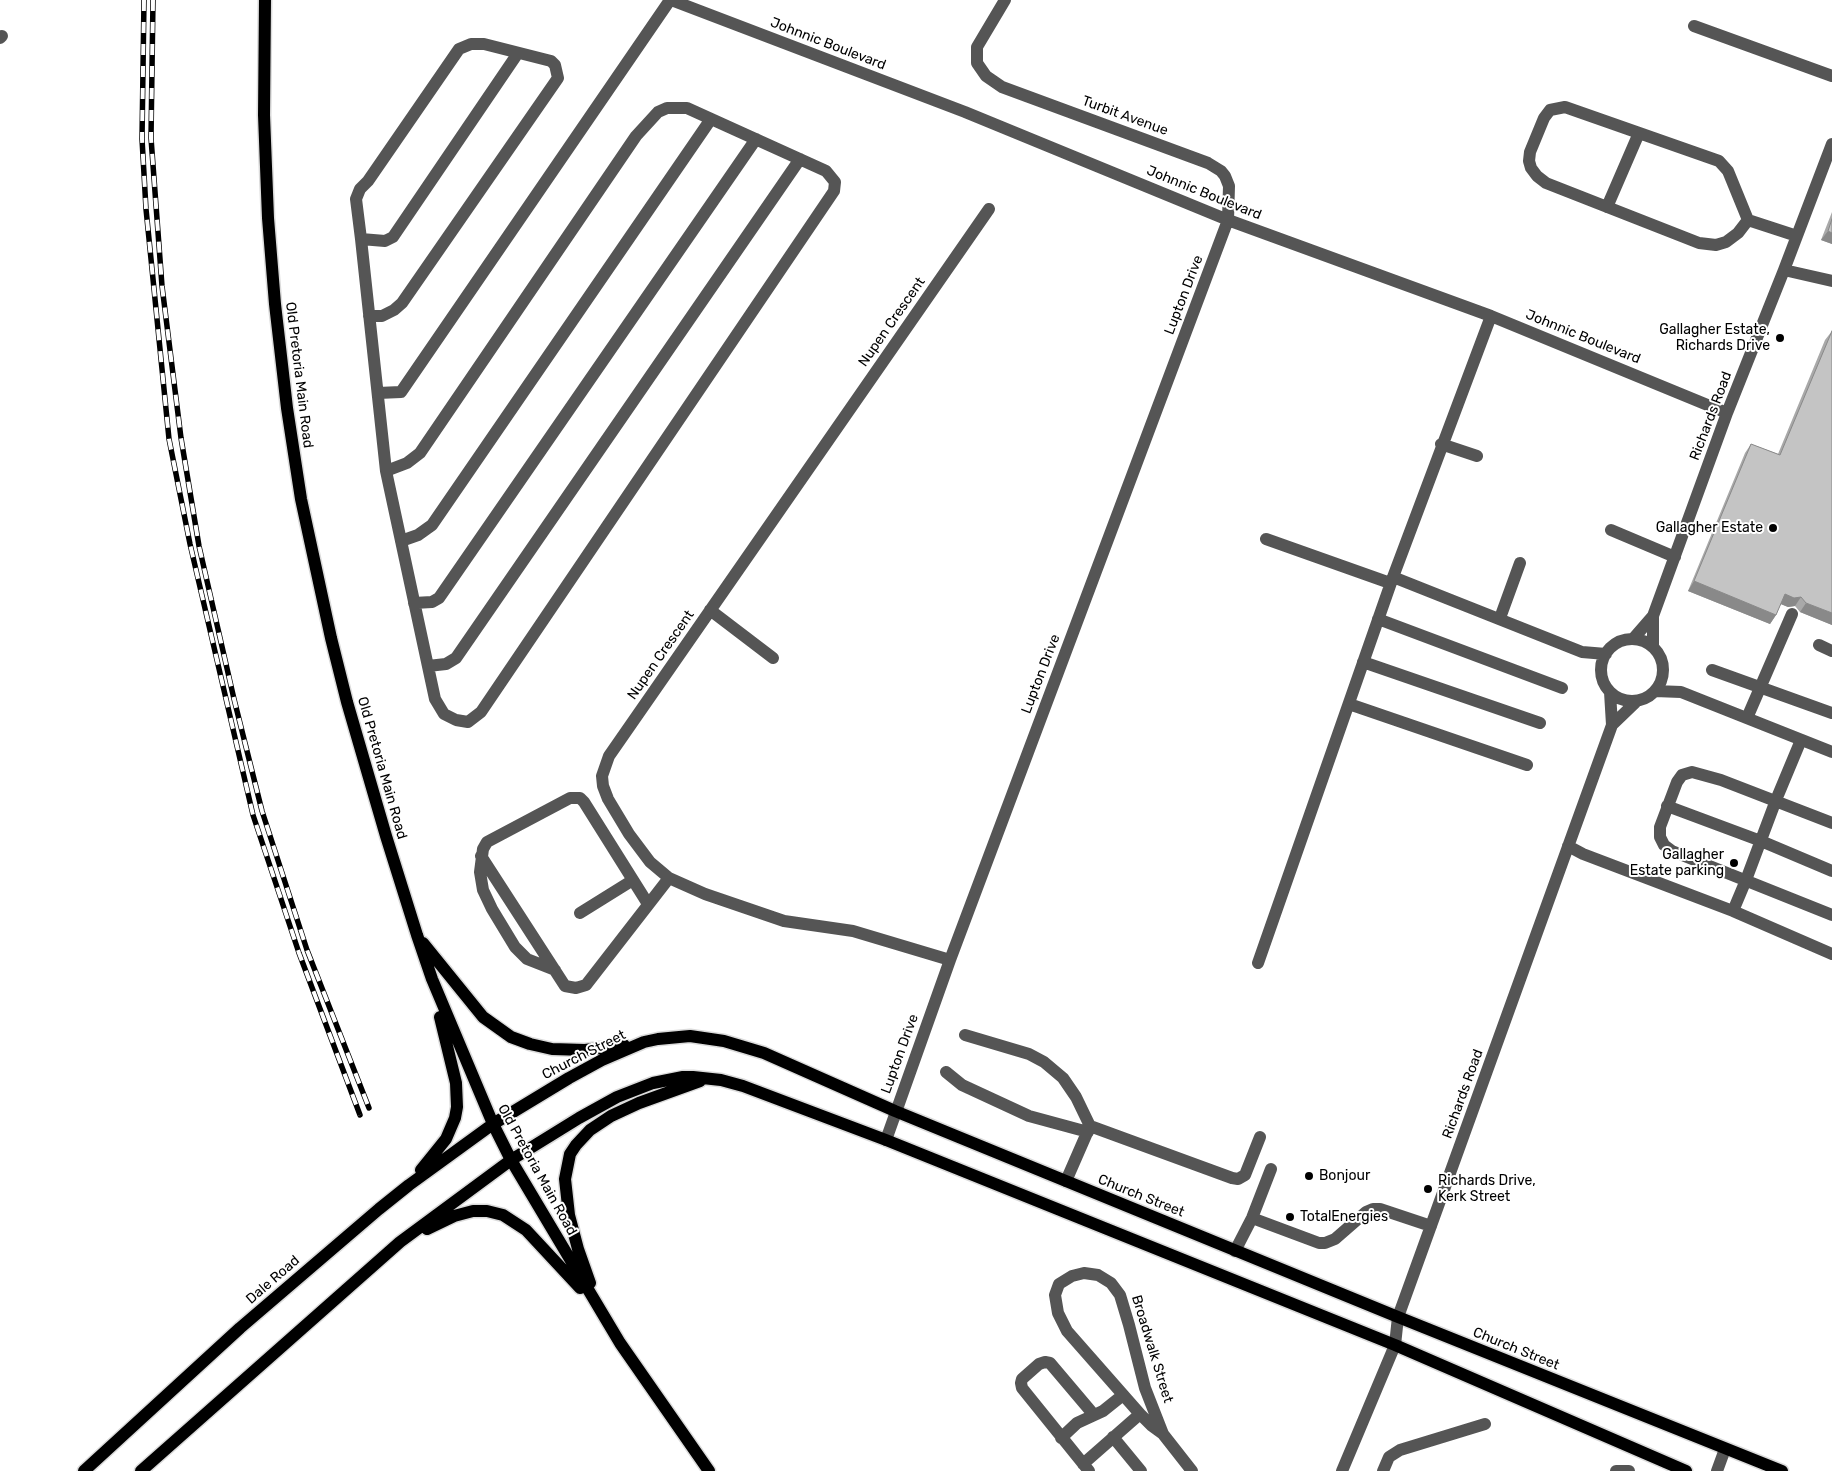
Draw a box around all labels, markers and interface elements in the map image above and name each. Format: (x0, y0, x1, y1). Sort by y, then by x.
street label: Johnnic Boulevard (768, 14, 888, 74)
street label: Turbit Avenue (1080, 93, 1170, 139)
street label: Johnnic Boulevard (1144, 162, 1264, 224)
street label: Lupton Drive (1161, 253, 1207, 337)
street label: Nupen Crescent (855, 274, 929, 370)
street label: Old Pretoria Main Road (282, 301, 316, 449)
street label: Johnnic Boulevard (1523, 306, 1643, 368)
place label: Gallagher Estate, Richards Drive (1659, 322, 1770, 354)
marker: Gallagher Estate, Richards Drive (1774, 332, 1786, 344)
street label: Richards Road (1686, 369, 1736, 463)
place label: Gallagher Estate (1656, 520, 1763, 536)
marker: Gallagher Estate (1767, 522, 1779, 534)
street label: Nupen Crescent (624, 607, 698, 703)
street label: Lupton Drive (1018, 632, 1064, 716)
street label: Old Pretoria Main Road (354, 695, 410, 841)
place label: Gallagher Estate parking (1630, 847, 1724, 880)
marker: Gallagher Estate parking (1728, 857, 1740, 869)
street label: Lupton Drive (878, 1012, 922, 1096)
street label: Church Street (539, 1027, 629, 1083)
street label: Richards Road (1439, 1047, 1487, 1141)
street label: Old Pretoria Main Road (494, 1102, 580, 1238)
place label: Bonjour (1319, 1168, 1370, 1184)
marker: Bonjour (1303, 1170, 1315, 1182)
street label: Church Street (1095, 1171, 1187, 1221)
place label: Richards Drive, Kerk Street (1438, 1173, 1536, 1206)
marker: Richards Drive, Kerk Street (1422, 1183, 1434, 1195)
place label: TotalEnergies (1300, 1209, 1388, 1225)
marker: TotalEnergies (1284, 1211, 1296, 1223)
street label: Dale Road (243, 1252, 303, 1308)
street label: Broadwalk Street (1128, 1293, 1176, 1405)
street label: Church Street (1470, 1324, 1562, 1374)

